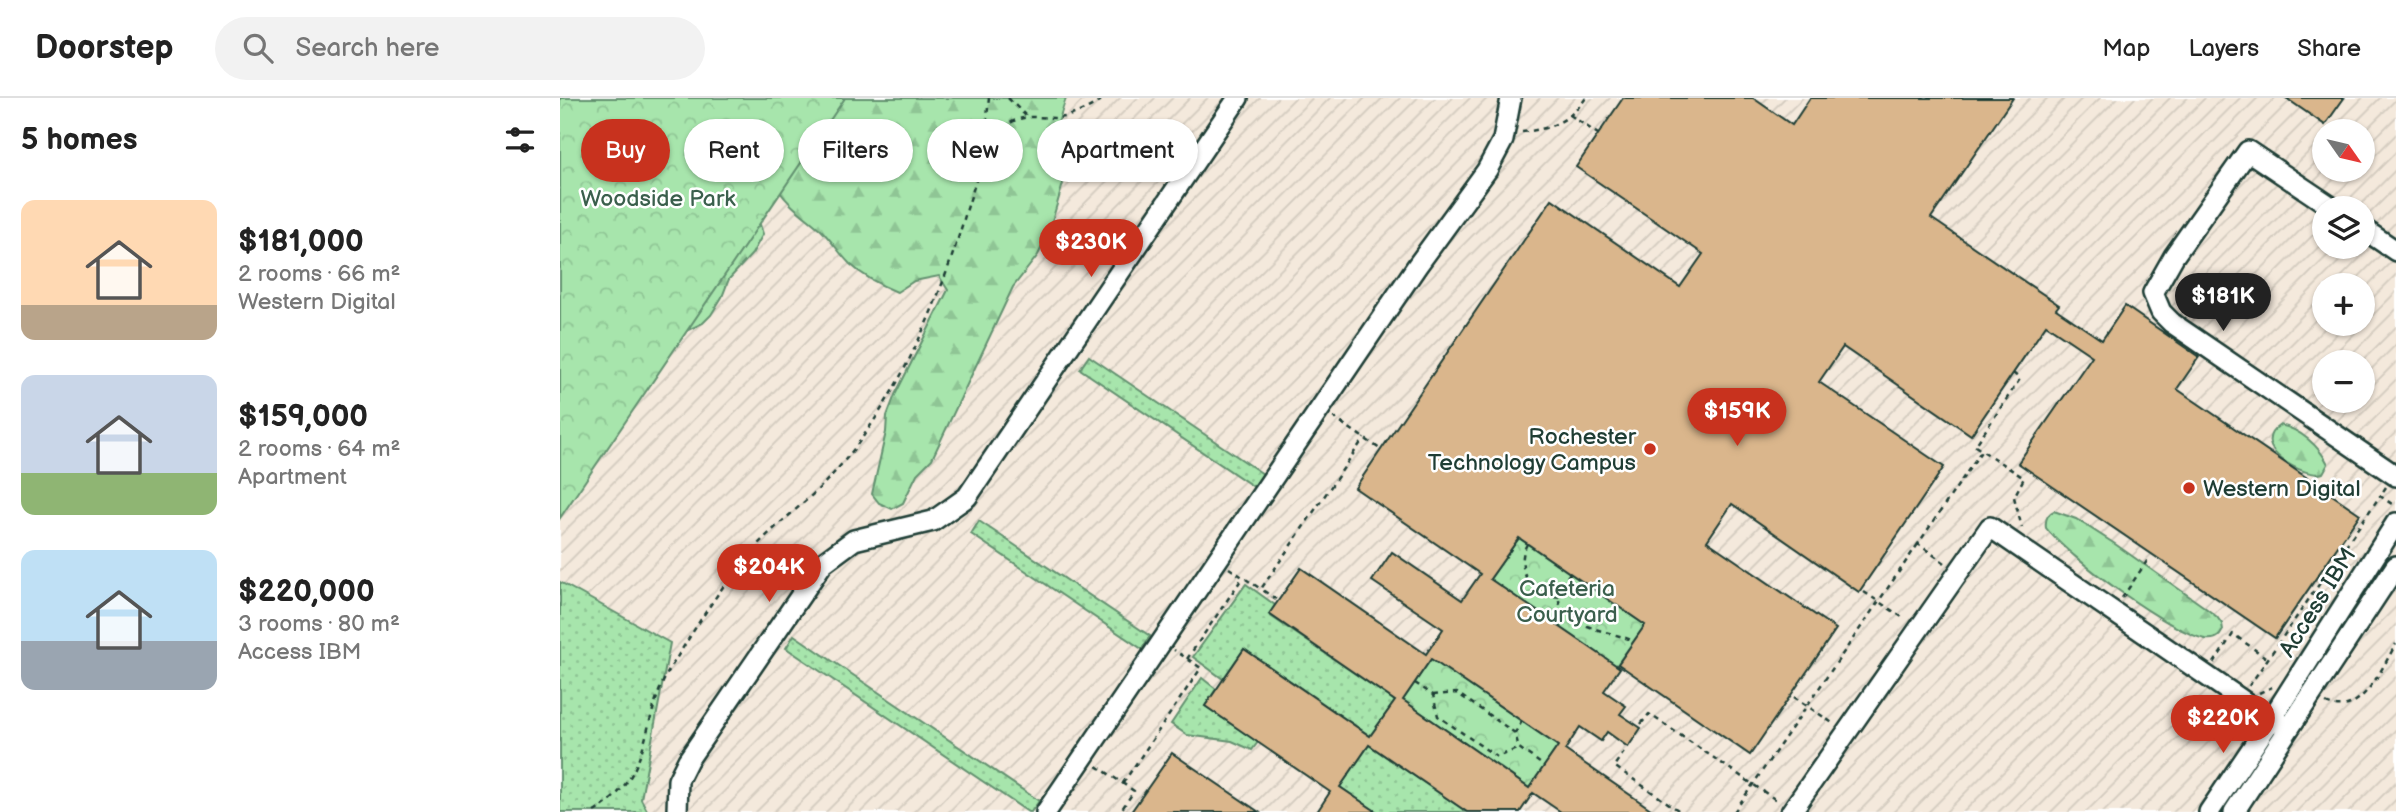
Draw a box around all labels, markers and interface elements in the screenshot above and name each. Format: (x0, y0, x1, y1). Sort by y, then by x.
search box (215, 17, 705, 80)
text: Doorstep (35, 28, 173, 68)
icon: search (239, 29, 277, 67)
text: Search here (295, 33, 439, 64)
text: Map (2102, 34, 2150, 63)
text: Layers (2188, 34, 2259, 63)
text: Share (2297, 34, 2361, 63)
chip: Buy (581, 119, 670, 182)
chip: Rent (684, 119, 784, 182)
chip: Filters (798, 119, 913, 182)
chip: New (927, 119, 1023, 182)
chip: Apartment (1037, 119, 1198, 182)
north arrow (2312, 119, 2375, 182)
map controls (2312, 119, 2375, 413)
icon: filters (501, 121, 539, 159)
text: 5 homes (21, 122, 138, 158)
park label: Woodside Park (581, 185, 736, 213)
button: layers (2312, 196, 2375, 259)
pin: $230K (1042, 220, 1140, 279)
text: $181,000 (238, 224, 364, 260)
icon: home (77, 228, 161, 312)
text: $230K (1055, 228, 1127, 256)
text: 2 rooms · 66 m² (238, 260, 400, 288)
button: + (2312, 273, 2375, 336)
pin: $181K (2174, 274, 2272, 333)
text: $181K (2191, 282, 2255, 310)
text: Western Digital (238, 288, 396, 316)
button: − (2312, 350, 2375, 413)
pin: $159K (1688, 388, 1786, 448)
text: $159K (1703, 397, 1771, 425)
text: $159,000 (238, 399, 368, 435)
icon: home (77, 403, 161, 487)
place label: Rochester Technology Campus (1428, 423, 1637, 477)
text: 2 rooms · 64 m² (238, 435, 400, 463)
marker: Rochester Technology Campus (1642, 441, 1658, 457)
text: Apartment (238, 463, 347, 491)
place label: Western Digital (2203, 475, 2361, 503)
marker: Western Digital (2181, 480, 2197, 496)
street label: Access IBM (2273, 543, 2362, 662)
pin: $204K (720, 545, 818, 604)
text: $204K (733, 553, 805, 581)
text: $220,000 (238, 574, 375, 610)
park label: Cafeteria Courtyard (1516, 575, 1618, 629)
icon: home (77, 578, 161, 662)
text: 3 rooms · 80 m² (238, 610, 400, 638)
text: Access IBM (238, 638, 361, 666)
pin: $220K (2174, 696, 2272, 755)
text: $220K (2187, 704, 2259, 732)

